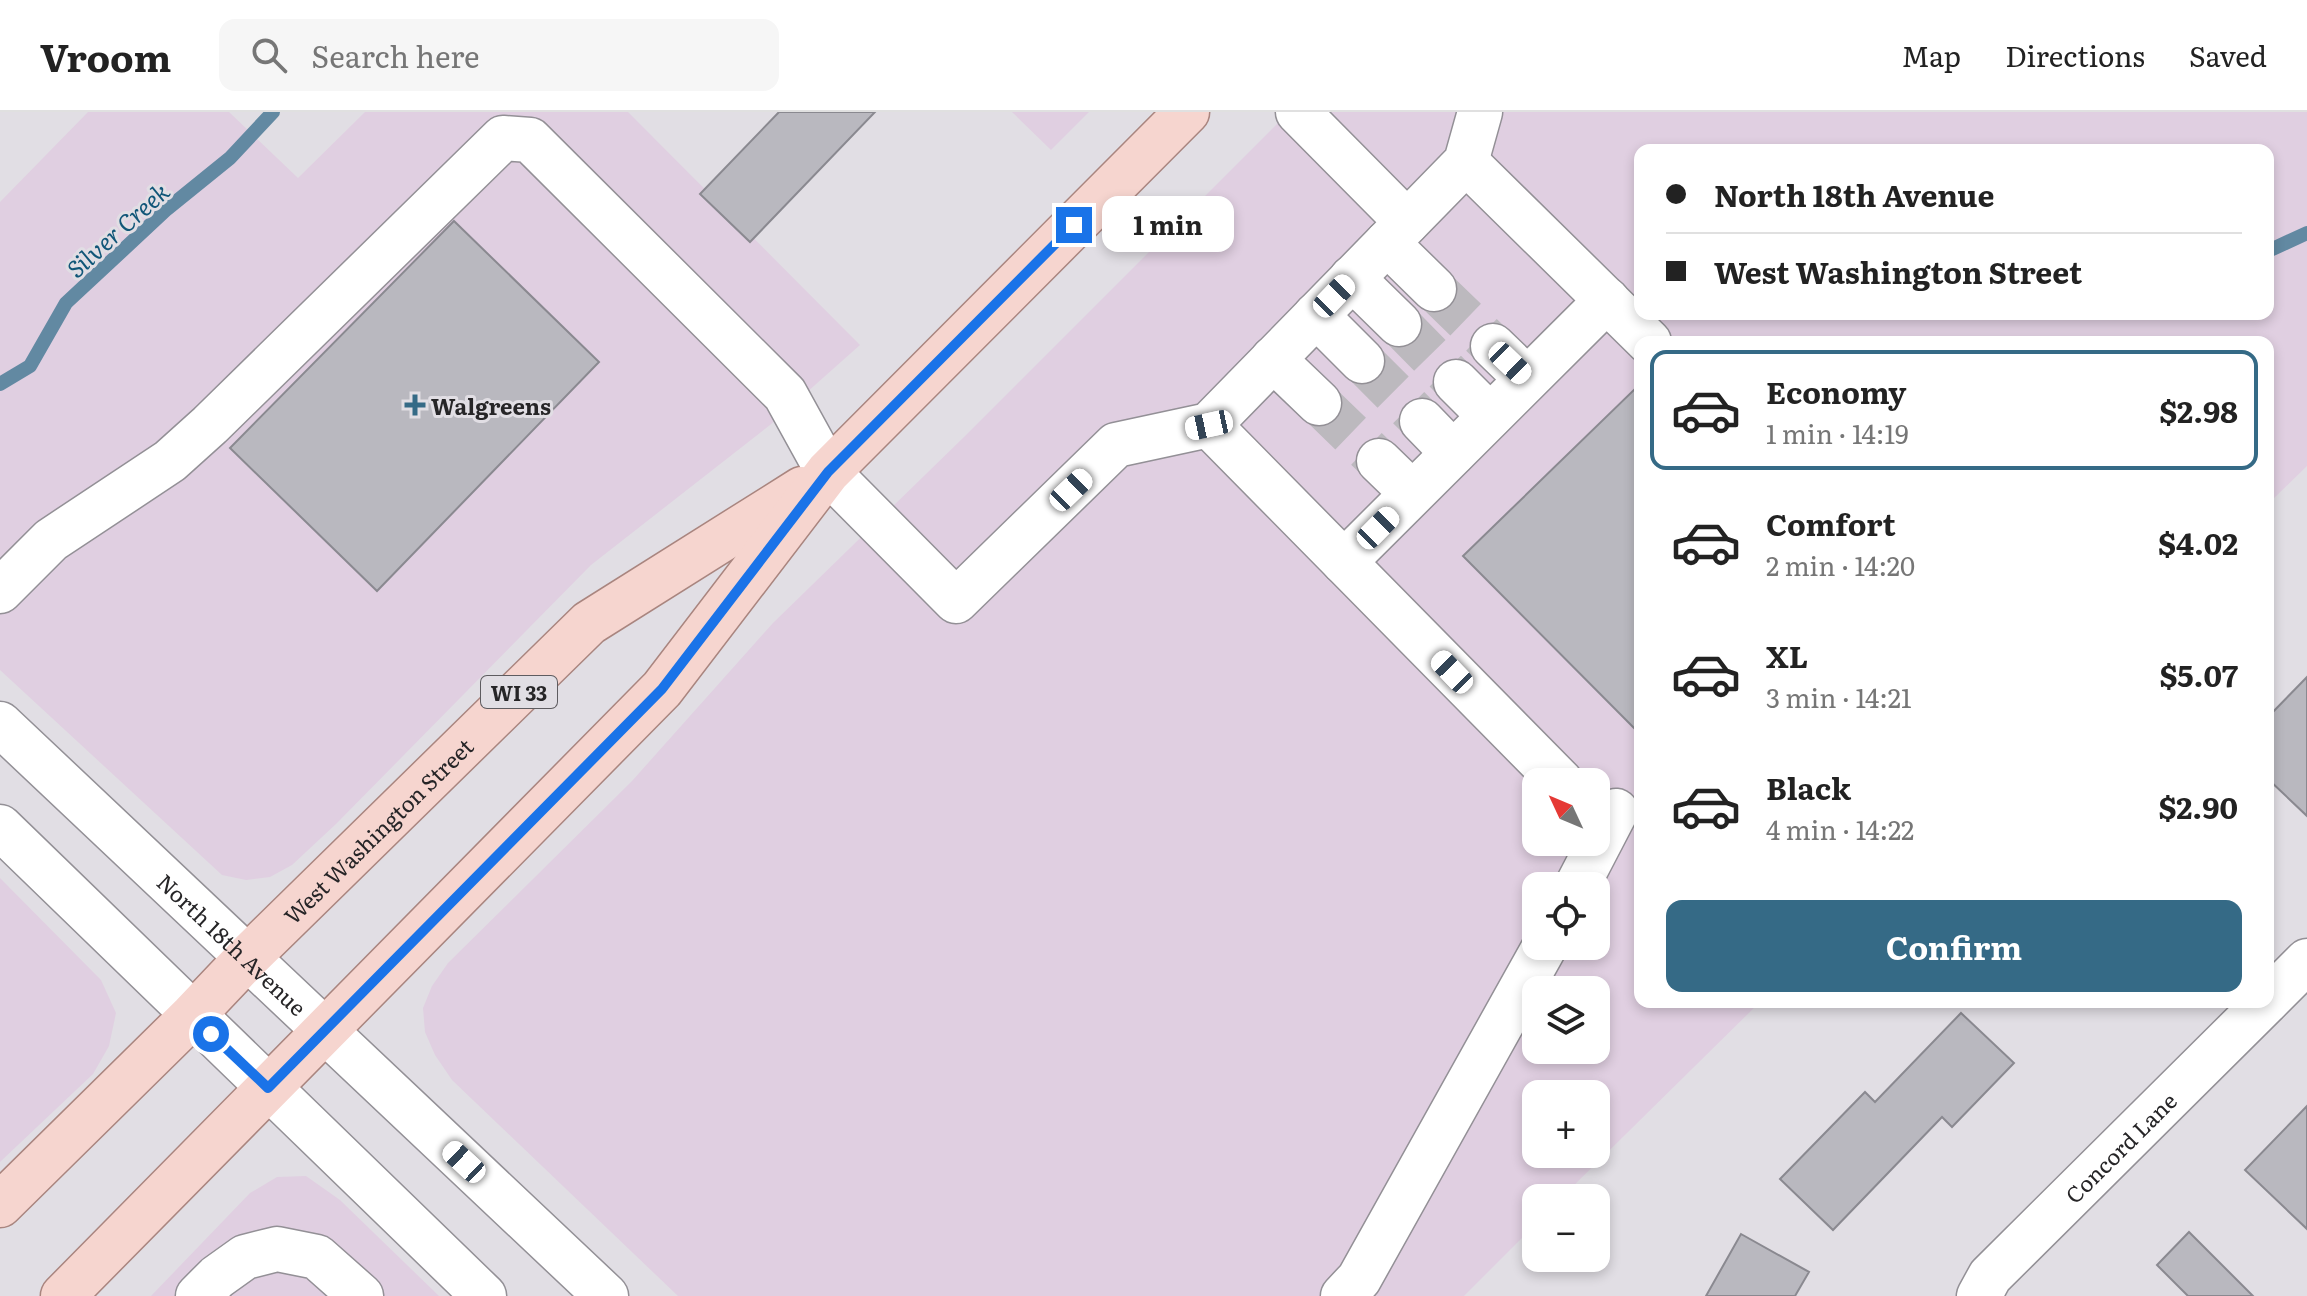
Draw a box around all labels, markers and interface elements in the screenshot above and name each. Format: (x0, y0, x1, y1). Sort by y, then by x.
search box (219, 19, 779, 91)
text: Vroom (40, 27, 171, 84)
icon: search (247, 33, 291, 77)
text: Search here (311, 33, 480, 77)
text: Map (1902, 34, 1961, 76)
text: Directions (2005, 34, 2145, 76)
text: Saved (2189, 34, 2267, 76)
text: North 18th Avenue (1714, 172, 1994, 216)
water label: Silver Creek (58, 173, 177, 285)
callout: 1 min (1102, 197, 1234, 253)
text: 1 min (1133, 204, 1203, 243)
route end (1056, 207, 1092, 243)
text: West Washington Street (1714, 249, 2082, 293)
car (1309, 270, 1359, 322)
car (1484, 338, 1536, 388)
text: Economy (1766, 369, 1906, 413)
icon: car (1670, 374, 1742, 446)
text: $2.98 (2159, 388, 2238, 432)
place label: Walgreens (431, 389, 551, 422)
marker: Walgreens (406, 396, 424, 414)
car (1183, 408, 1235, 442)
text: 1 min · 14:19 (1766, 413, 1909, 452)
car (1045, 465, 1097, 515)
text: Comfort (1766, 501, 1896, 545)
car (1353, 503, 1403, 553)
icon: car (1670, 506, 1742, 578)
text: $4.02 (2158, 520, 2238, 564)
text: 2 min · 14:20 (1766, 545, 1915, 584)
text: XL (1766, 633, 1808, 677)
icon: car (1670, 638, 1742, 710)
car (1427, 646, 1477, 698)
text: $5.07 (2159, 652, 2238, 696)
road number: WI 33 (481, 676, 557, 708)
text: 3 min · 14:21 (1766, 677, 1911, 716)
street label: West Washington Street (275, 730, 480, 931)
text: Black (1766, 765, 1851, 809)
north arrow (1522, 768, 1610, 856)
map controls (1522, 768, 1610, 1272)
icon: car (1670, 770, 1742, 842)
text: $2.90 (2158, 784, 2238, 828)
text: 4 min · 14:22 (1766, 809, 1914, 848)
street label: North 18th Avenue (151, 865, 315, 1022)
button: locate (1522, 872, 1610, 960)
button: Confirm (1666, 900, 2242, 992)
button: layers (1522, 976, 1610, 1064)
route start (193, 1016, 229, 1052)
button: + (1522, 1080, 1610, 1168)
street label: Concord Lane (2057, 1084, 2183, 1210)
car (438, 1137, 490, 1187)
button: − (1522, 1184, 1610, 1272)

